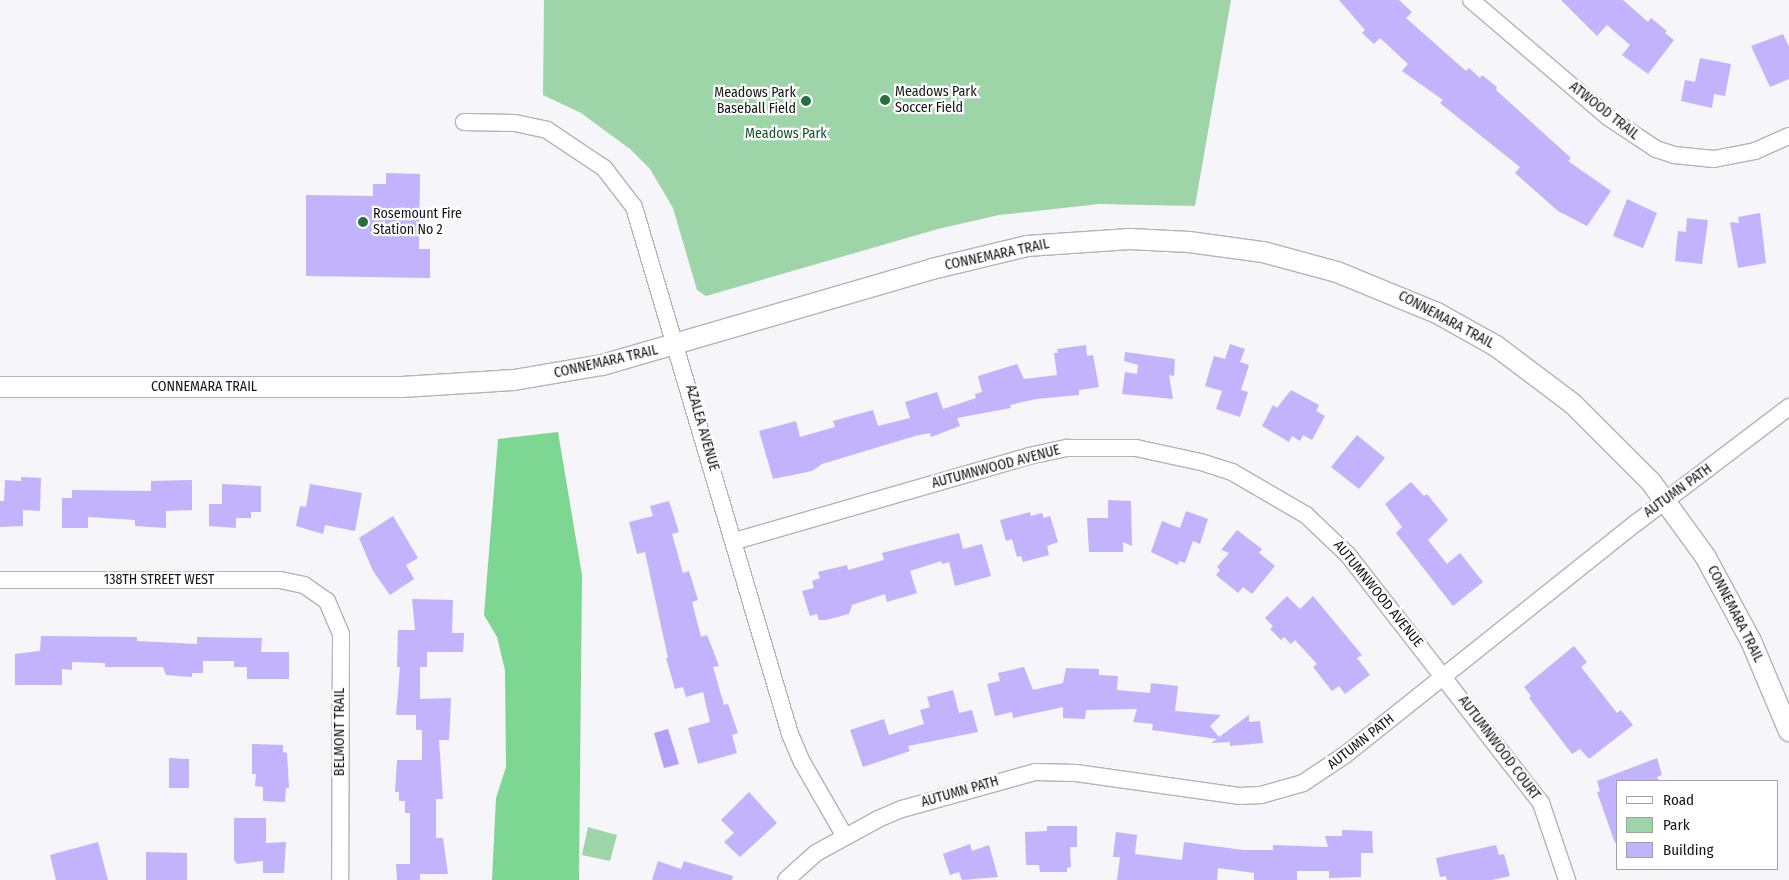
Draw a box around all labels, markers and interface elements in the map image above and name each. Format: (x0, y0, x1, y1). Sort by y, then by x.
street label: ATWOOD TRAIL (1566, 79, 1642, 143)
place label: Meadows Park Soccer Field (895, 84, 977, 116)
place label: Meadows Park Baseball Field (714, 85, 796, 118)
marker: Meadows Park Soccer Field (879, 94, 891, 106)
marker: Meadows Park Baseball Field (800, 95, 812, 107)
park label: Meadows Park (745, 126, 827, 142)
place label: Rosemount Fire Station No 2 (373, 206, 462, 238)
marker: Rosemount Fire Station No 2 (357, 216, 369, 228)
street label: CONNEMARA TRAIL (943, 236, 1051, 274)
street label: CONNEMARA TRAIL (1395, 288, 1497, 352)
street label: CONNEMARA TRAIL (552, 342, 660, 382)
street label: CONNEMARA TRAIL (151, 379, 257, 395)
street label: AZALEA AVENUE (682, 383, 722, 473)
street label: AUTUMNWOOD AVENUE (930, 442, 1062, 492)
street label: AUTUMN PATH (1641, 461, 1715, 521)
street label: AUTUMNWOOD AVENUE (1330, 537, 1426, 651)
street label: CONNEMARA TRAIL (1703, 563, 1767, 665)
street label: 138TH STREET WEST (104, 572, 214, 588)
street label: BELMONT TRAIL (332, 688, 348, 776)
street label: AUTUMNWOOD COURT (1454, 693, 1544, 803)
street label: AUTUMN PATH (1324, 711, 1398, 773)
street label: AUTUMN PATH (919, 773, 1001, 811)
legend (1616, 780, 1779, 870)
text: Road (1663, 791, 1694, 809)
text: Park (1663, 816, 1690, 834)
text: Building (1663, 841, 1714, 859)

